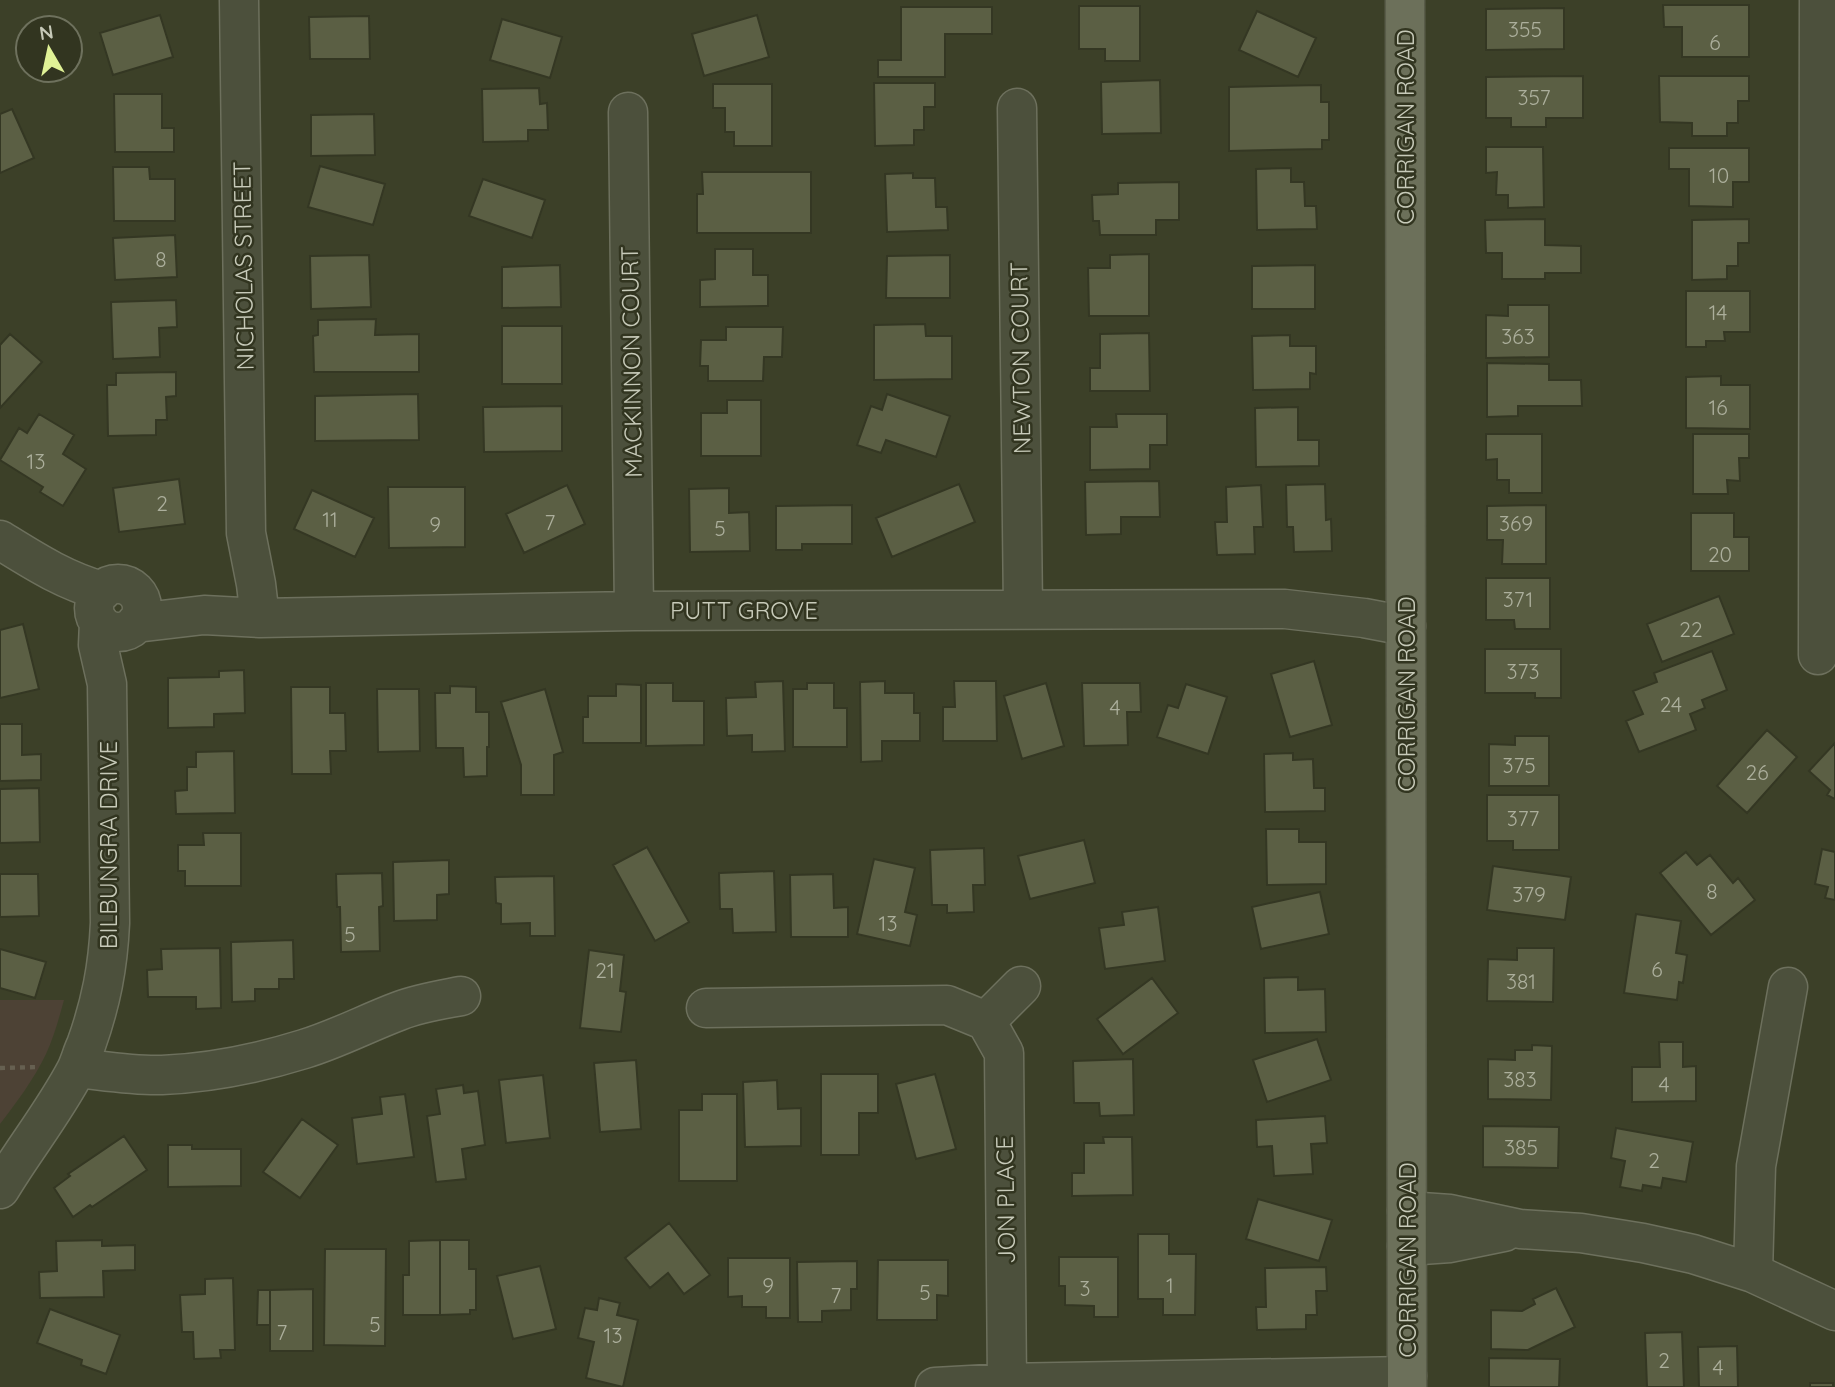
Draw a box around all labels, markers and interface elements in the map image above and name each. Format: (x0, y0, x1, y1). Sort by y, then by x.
north arrow (14, 14, 84, 84)
house number: 355 (1508, 16, 1542, 42)
text: N (38, 19, 55, 45)
street label: CORRIGAN ROAD (1390, 29, 1420, 225)
house number: 6 (1709, 29, 1721, 55)
house number: 357 (1517, 84, 1551, 110)
street label: NICHOLAS STREET (226, 161, 260, 371)
house number: 10 (1709, 162, 1729, 188)
house number: 8 (155, 246, 167, 272)
street label: MACKINNON COURT (614, 246, 648, 478)
street label: NEWTON COURT (1003, 262, 1037, 454)
house number: 14 (1709, 299, 1727, 325)
house number: 363 (1501, 323, 1535, 349)
house number: 16 (1708, 394, 1728, 420)
house number: 13 (27, 448, 45, 474)
house number: 2 (156, 490, 168, 516)
house number: 11 (322, 506, 338, 532)
house number: 7 (545, 509, 556, 535)
house number: 369 (1499, 510, 1533, 536)
house number: 9 (429, 511, 441, 537)
house number: 5 (714, 515, 726, 541)
house number: 20 (1708, 541, 1732, 567)
house number: 371 (1503, 586, 1533, 612)
street label: PUTT GROVE (670, 595, 818, 625)
street label: CORRIGAN ROAD (1391, 596, 1421, 792)
house number: 22 (1679, 616, 1703, 642)
house number: 373 (1507, 658, 1539, 684)
house number: 24 (1660, 691, 1682, 717)
house number: 4 (1109, 694, 1121, 720)
street label: BILBUNGRA DRIVE (93, 741, 123, 949)
house number: 375 (1502, 752, 1536, 778)
house number: 26 (1746, 759, 1768, 785)
house number: 377 (1507, 805, 1539, 831)
house number: 8 (1706, 878, 1718, 904)
house number: 379 (1512, 881, 1546, 907)
house number: 13 (879, 910, 897, 936)
house number: 5 (344, 921, 356, 947)
house number: 6 (1651, 956, 1663, 982)
house number: 21 (595, 957, 615, 983)
house number: 381 (1506, 968, 1536, 994)
house number: 383 (1503, 1066, 1537, 1092)
house number: 4 (1658, 1071, 1670, 1097)
house number: 385 (1504, 1134, 1538, 1160)
street label: JON PLACE (989, 1136, 1021, 1264)
house number: 2 (1648, 1147, 1660, 1173)
street label: CORRIGAN ROAD (1392, 1162, 1422, 1358)
house number: 9 (762, 1272, 774, 1298)
house number: 1 (1166, 1272, 1174, 1298)
house number: 3 (1079, 1275, 1091, 1301)
house number: 5 (919, 1279, 931, 1305)
house number: 7 (831, 1282, 842, 1308)
house number: 5 (369, 1311, 381, 1337)
house number: 7 (277, 1319, 288, 1345)
house number: 13 (604, 1322, 622, 1348)
house number: 2 (1658, 1347, 1670, 1373)
house number: 4 (1712, 1354, 1724, 1380)

